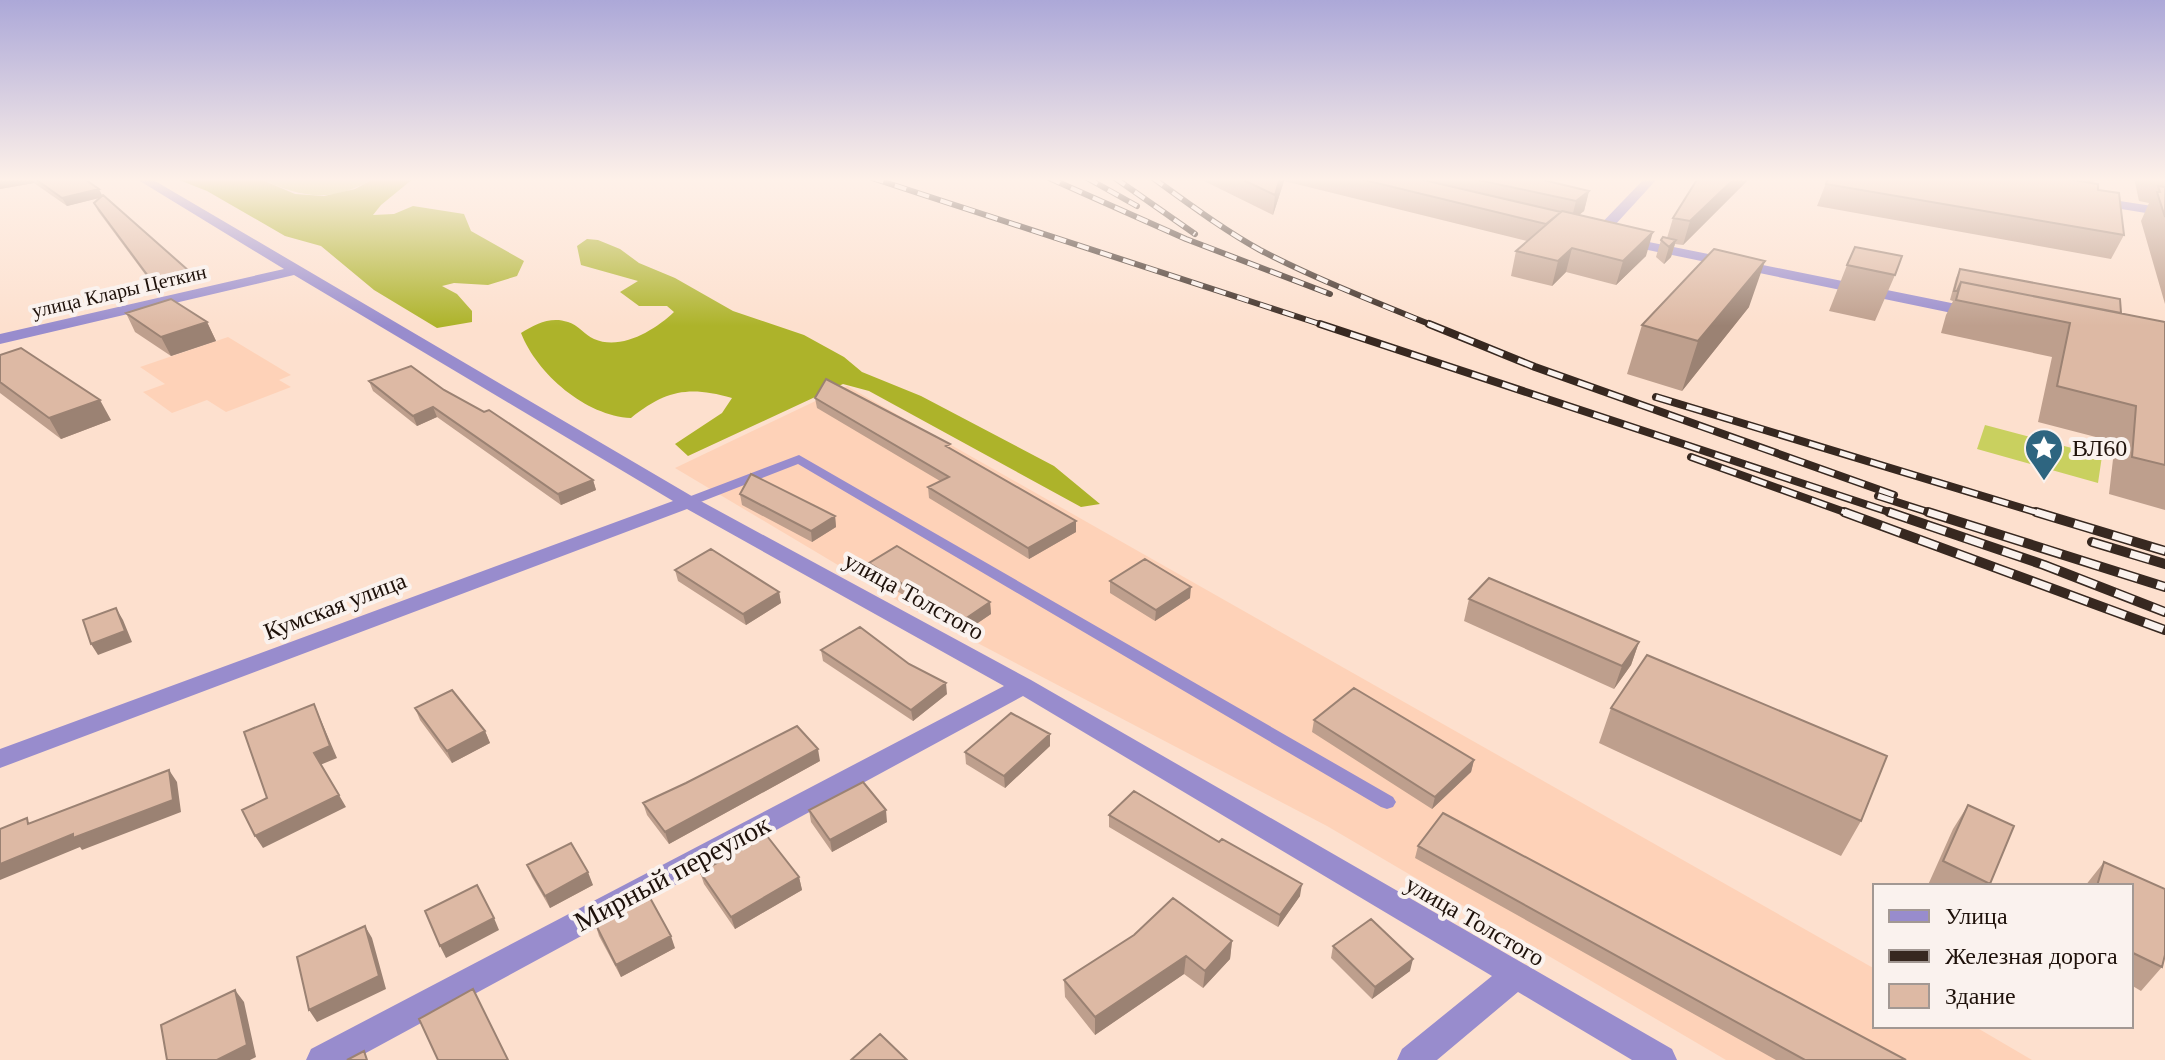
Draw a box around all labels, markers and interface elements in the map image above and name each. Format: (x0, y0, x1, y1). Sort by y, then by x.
street label: улица Клары Цеткин (30, 260, 209, 323)
place icon: ВЛ60 (2023, 427, 2065, 482)
place label: ВЛ60 (2072, 435, 2127, 461)
street label: улица Толстого (840, 547, 988, 645)
street label: Кумская улица (260, 567, 410, 645)
street label: Мирный переулок (569, 808, 775, 938)
street label: улица Толстого (1401, 871, 1549, 971)
legend (1873, 884, 2133, 1028)
text: Улица (1945, 903, 2008, 929)
text: Железная дорога (1945, 943, 2118, 969)
text: Здание (1945, 983, 2016, 1009)

